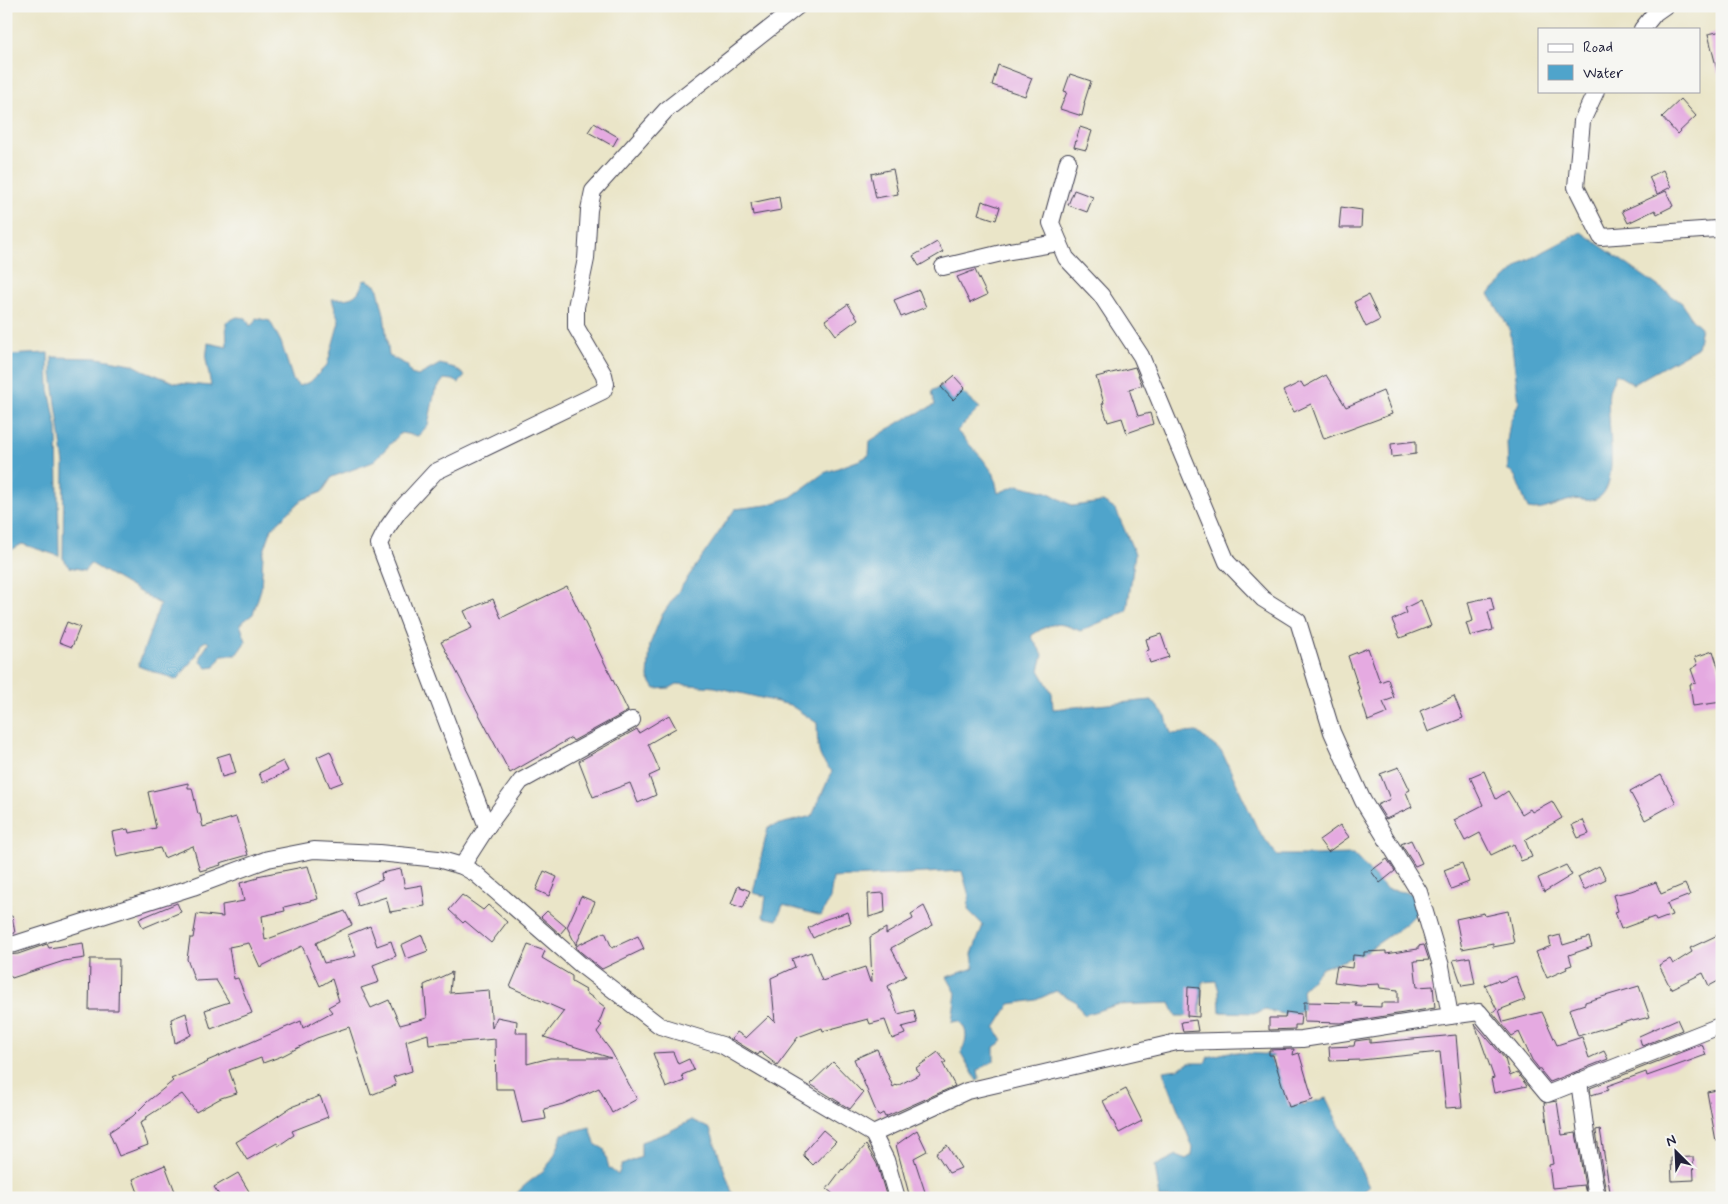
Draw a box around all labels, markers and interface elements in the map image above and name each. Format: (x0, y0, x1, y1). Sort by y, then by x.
legend (1538, 28, 1700, 92)
text: Road (1583, 38, 1613, 58)
text: Water (1583, 64, 1623, 84)
north arrow (1650, 1126, 1700, 1176)
text: N (1663, 1131, 1679, 1151)

